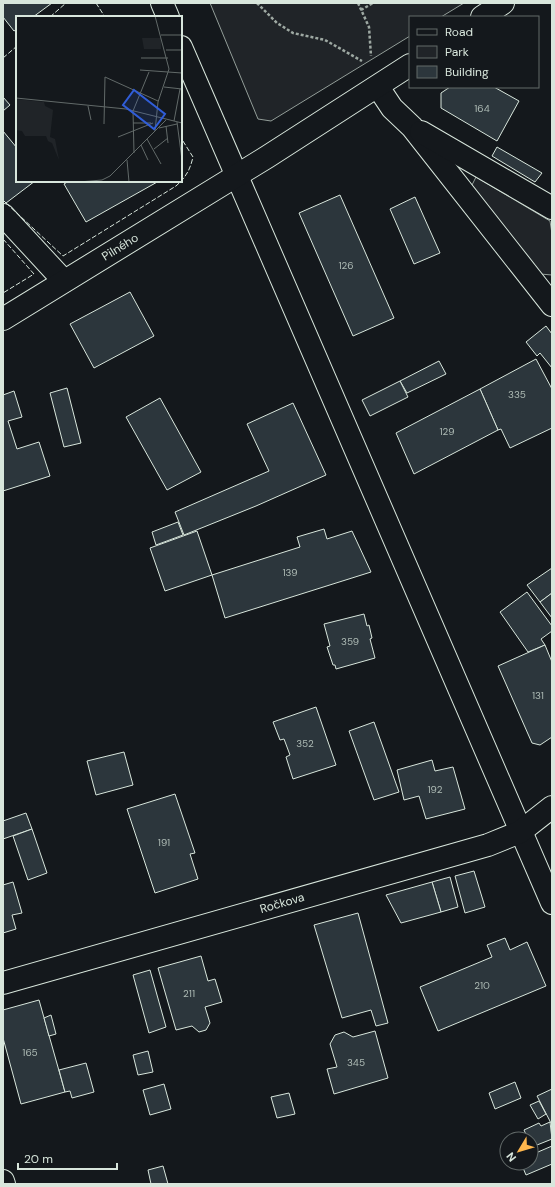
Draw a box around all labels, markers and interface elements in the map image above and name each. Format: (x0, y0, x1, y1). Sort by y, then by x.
inset map (16, 16, 182, 182)
legend (409, 16, 539, 88)
text: Road (445, 24, 473, 40)
text: Park (445, 44, 469, 60)
text: Building (445, 64, 489, 80)
house number: 164 (474, 102, 490, 115)
street label: Pilného (99, 230, 141, 264)
house number: 126 (338, 259, 354, 272)
house number: 335 (508, 388, 526, 401)
house number: 129 (439, 425, 455, 438)
house number: 139 (282, 566, 298, 579)
house number: 359 (341, 635, 359, 648)
house number: 131 (532, 689, 544, 702)
house number: 352 (296, 737, 314, 750)
house number: 192 (428, 783, 443, 796)
house number: 191 (158, 836, 170, 849)
street label: Ročkova (258, 889, 306, 917)
house number: 210 (474, 979, 490, 992)
house number: 211 (183, 987, 195, 1000)
house number: 165 (22, 1046, 38, 1059)
house number: 345 (347, 1056, 365, 1069)
north arrow (499, 1131, 539, 1171)
scale bar (18, 1145, 117, 1171)
text: N (503, 1150, 519, 1165)
text: 20 m (24, 1151, 53, 1167)

